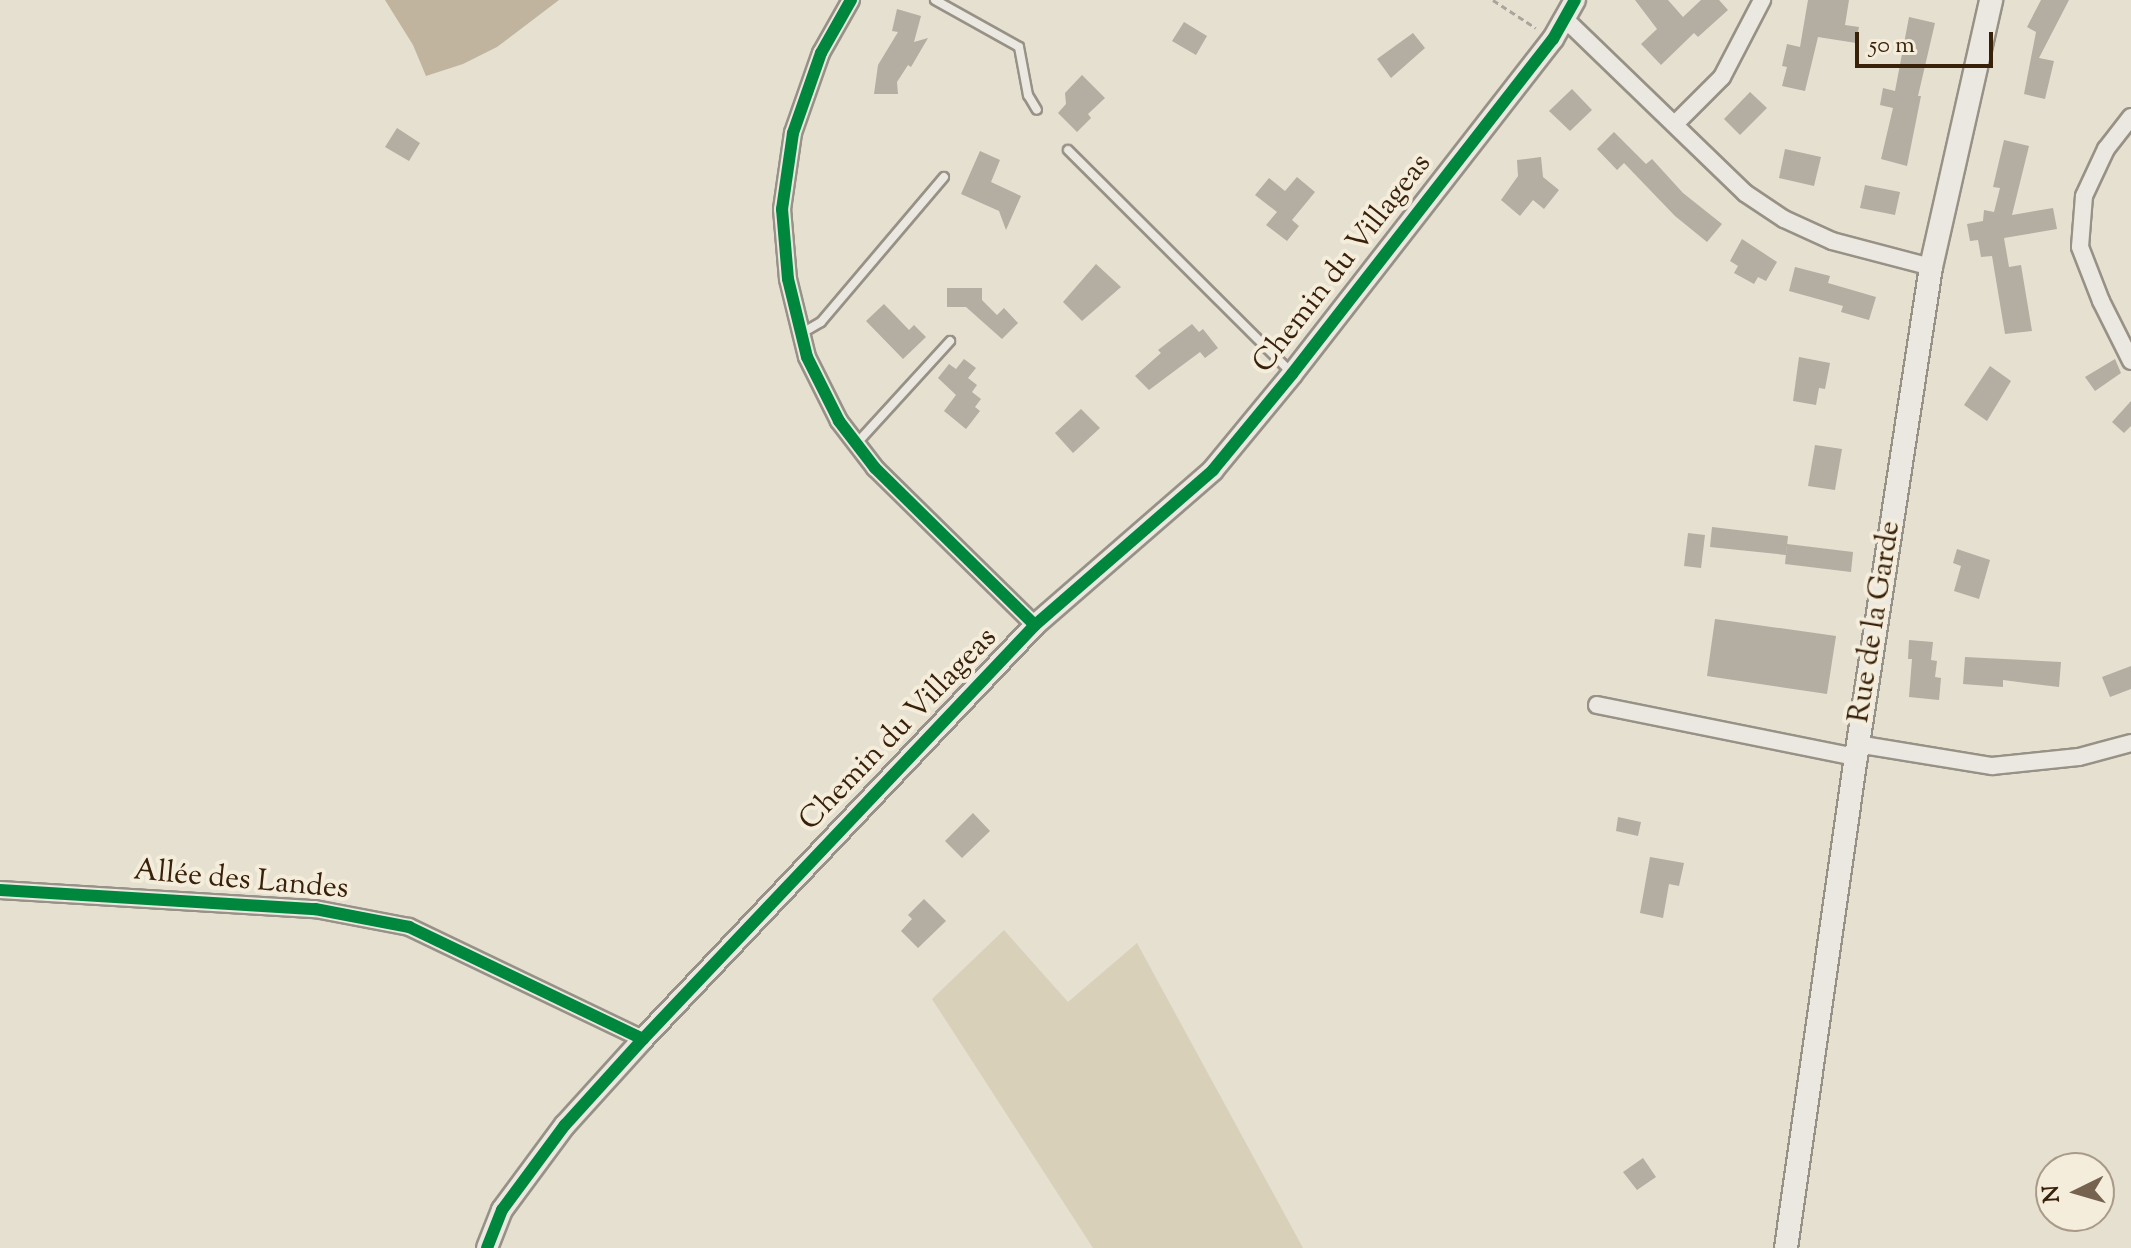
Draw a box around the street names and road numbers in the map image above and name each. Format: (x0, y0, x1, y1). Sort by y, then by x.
street label: Chemin du Villageas (1246, 147, 1440, 381)
street label: Rue de la Garde (1842, 519, 1910, 725)
street label: Chemin du Villageas (793, 621, 1005, 839)
street label: Allée des Landes (132, 854, 350, 908)

